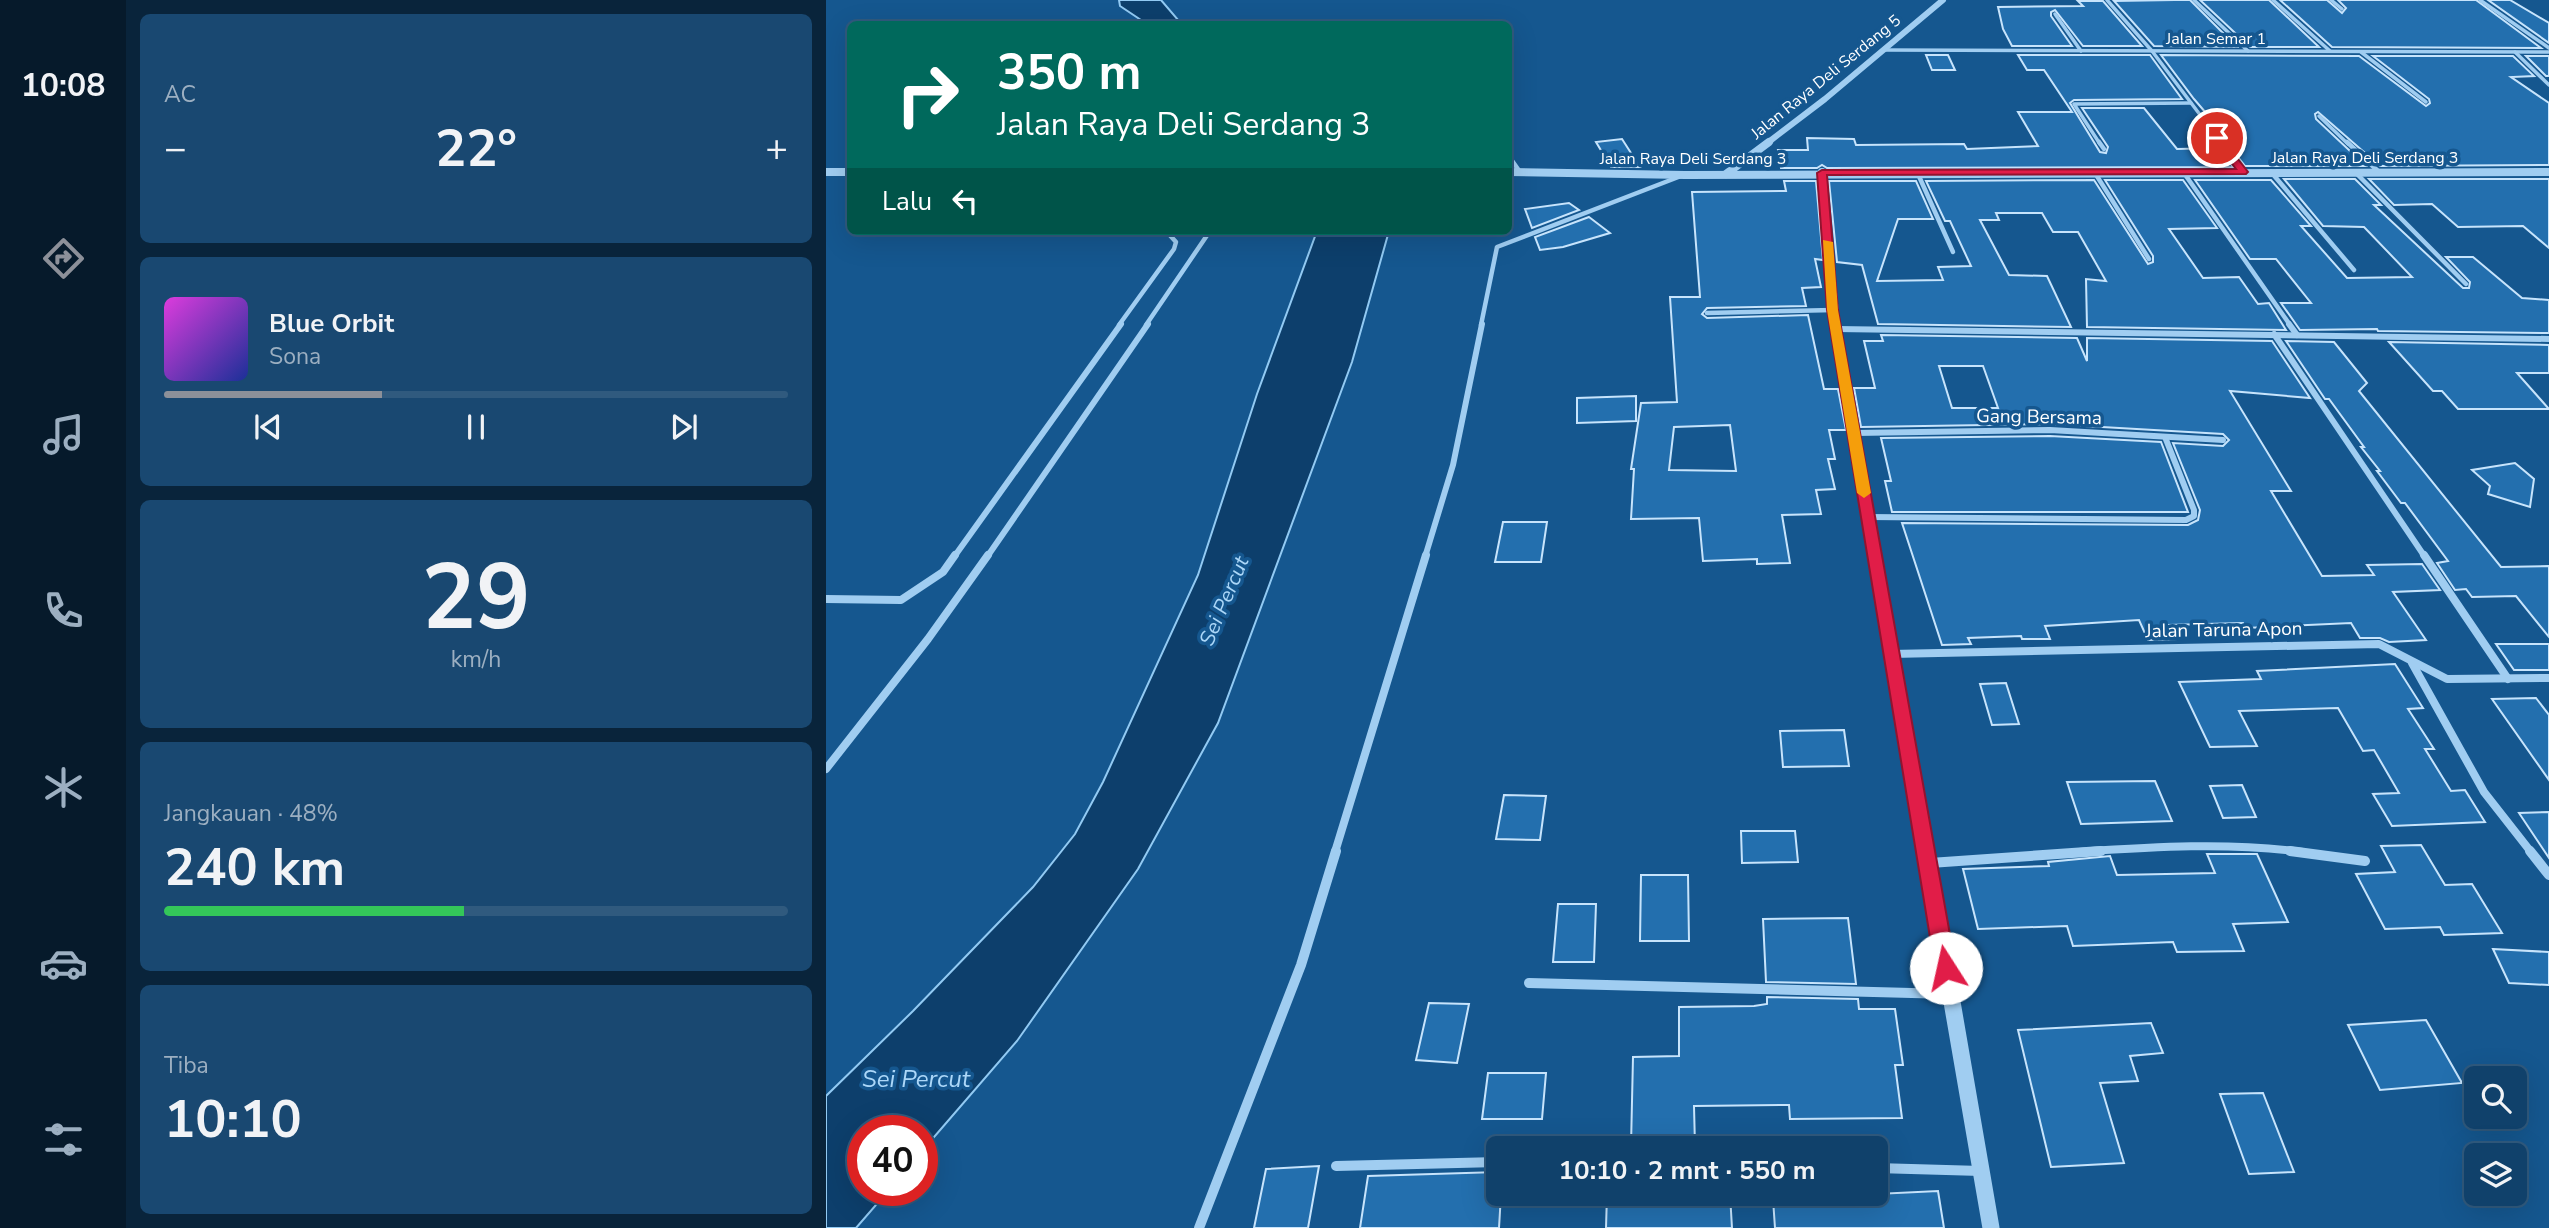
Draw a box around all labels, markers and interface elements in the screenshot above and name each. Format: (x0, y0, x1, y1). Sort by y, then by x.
street label: Jalan Raya Deli Serdang 5 (1746, 10, 1905, 145)
street label: Jalan Semar 1 (2165, 28, 2266, 50)
text: 350 m (997, 39, 1141, 106)
icon: right (882, 49, 973, 140)
text: 10:08 (21, 64, 105, 107)
text: AC (164, 79, 196, 110)
text: Jalan Raya Deli Serdang 3 (997, 103, 1370, 146)
pin (2187, 108, 2247, 168)
text: 22° (435, 113, 517, 184)
icon: arrive (2198, 119, 2236, 157)
text: − (164, 123, 187, 174)
text: + (765, 123, 788, 174)
street label: Jalan Raya Deli Serdang 3 (2271, 147, 2458, 169)
street label: Jalan Raya Deli Serdang 3 (1599, 148, 1786, 170)
icon: left (946, 182, 984, 220)
text: Lalu (882, 184, 932, 219)
icon: directions (39, 234, 88, 283)
text: Blue Orbit (269, 306, 394, 341)
text: Sona (269, 341, 321, 372)
street label: Gang Bersama (1976, 403, 2102, 431)
icon: previous (249, 408, 287, 446)
icon: pause (457, 408, 495, 446)
icon: next (665, 408, 703, 446)
icon: music (39, 410, 88, 459)
text: 29 (421, 536, 531, 660)
water label: Sei Percut (1193, 551, 1256, 650)
icon: phone (39, 586, 88, 635)
street label: Jalan Taruna Apon (2144, 616, 2303, 644)
text: km/h (451, 644, 501, 675)
icon: climate (39, 763, 88, 812)
text: Jangkauan · 48% (164, 798, 338, 829)
text: 240 km (164, 832, 345, 903)
position arrow (1909, 931, 1983, 1005)
icon: car (39, 939, 88, 988)
text: Tiba (164, 1050, 209, 1081)
water label: Sei Percut (862, 1063, 971, 1095)
map controls (2464, 1066, 2527, 1206)
button: search (2464, 1066, 2527, 1129)
text: 10:10 (164, 1084, 302, 1155)
icon: filters (39, 1115, 88, 1164)
speed limit sign: 40 (847, 1115, 938, 1206)
button: layers (2464, 1143, 2527, 1206)
text: 10:10 · 2 mnt · 550 m (1558, 1153, 1816, 1188)

